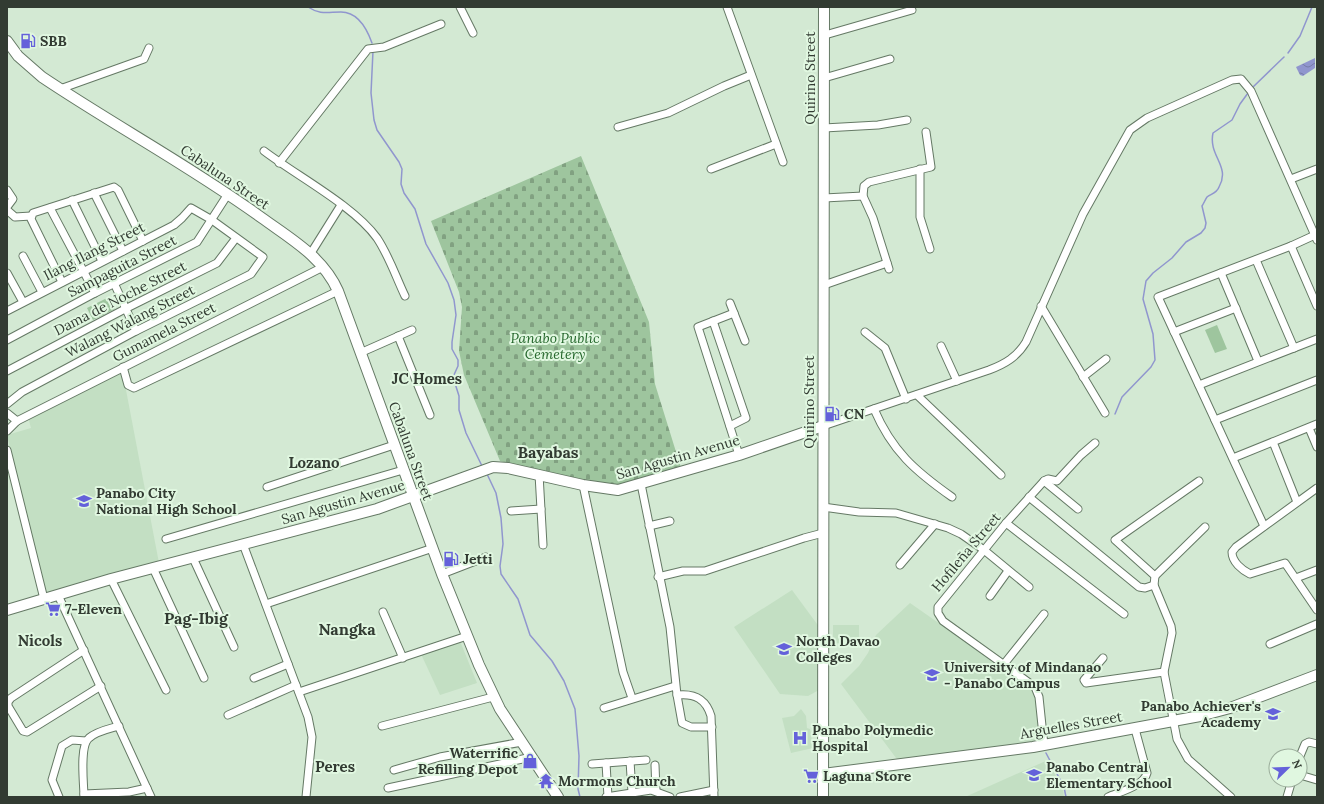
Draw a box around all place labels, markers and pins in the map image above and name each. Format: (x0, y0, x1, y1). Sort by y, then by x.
fuel station icon: SBB (19, 32, 37, 50)
place label: SBB (40, 32, 67, 50)
fuel station icon: CN (823, 405, 841, 423)
place label: CN (844, 405, 865, 423)
place label: Panabo City National High School (96, 484, 237, 518)
school or university icon: Panabo City National High School (75, 492, 93, 510)
fuel station icon: Jetti (442, 550, 460, 568)
place label: Jetti (463, 550, 493, 568)
supermarket icon: 7-Eleven (44, 600, 62, 618)
place label: 7-Eleven (65, 600, 122, 618)
place label: North Davao Colleges (796, 632, 880, 666)
school or university icon: North Davao Colleges (775, 640, 793, 658)
place label: University of Mindanao - Panabo Campus (944, 658, 1101, 692)
school or university icon: University of Mindanao - Panabo Campus (923, 666, 941, 684)
place label: Panabo Achiever's Academy (1141, 697, 1261, 731)
school or university icon: Panabo Achiever's Academy (1264, 705, 1282, 723)
place label: Panabo Polymedic Hospital (812, 721, 934, 755)
hospital icon: Panabo Polymedic Hospital (791, 729, 809, 747)
place label: Waterrific Refilling Depot (418, 744, 519, 778)
shop icon: Waterrific Refilling Depot (521, 752, 539, 770)
place label: Panabo Central Elementary School (1046, 758, 1172, 792)
school or university icon: Panabo Central Elementary School (1025, 766, 1043, 784)
supermarket icon: Laguna Store (802, 767, 820, 785)
place label: Laguna Store (823, 767, 912, 785)
temple icon: Mormons Church (537, 772, 555, 790)
place label: Mormons Church (558, 772, 676, 790)

